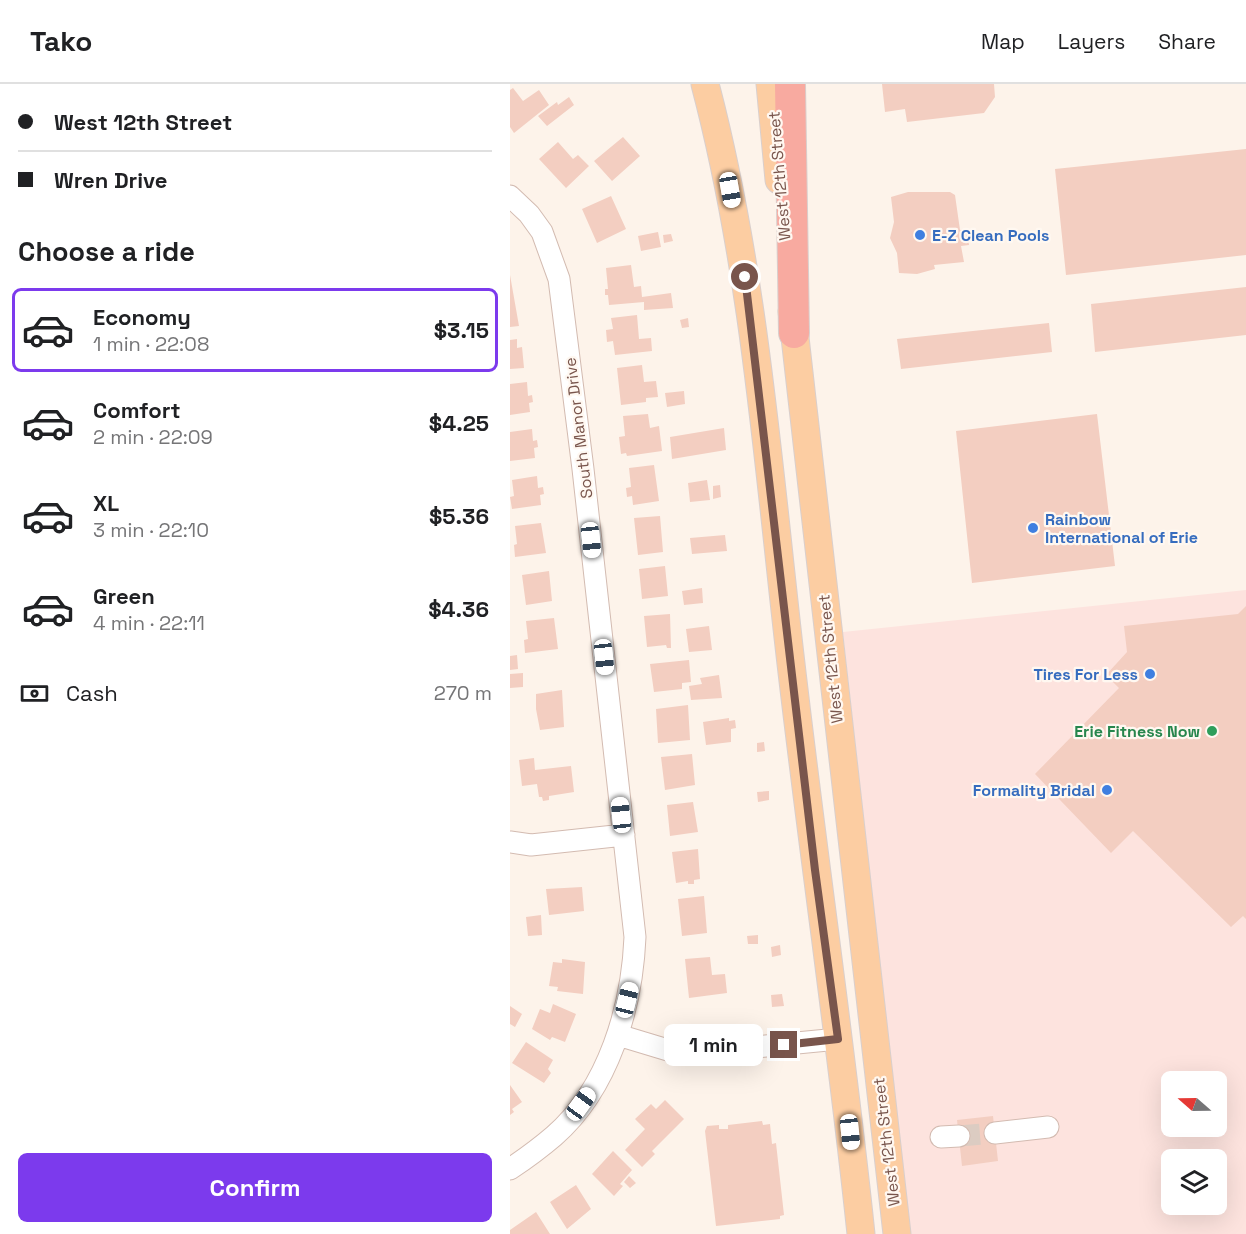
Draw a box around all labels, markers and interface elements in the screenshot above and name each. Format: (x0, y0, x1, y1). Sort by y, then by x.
text: Tako (30, 23, 92, 59)
text: Map (981, 28, 1025, 55)
text: Layers (1058, 28, 1125, 55)
text: Share (1158, 28, 1216, 55)
text: West 12th Street (54, 108, 232, 136)
street label: West 12th Street (763, 111, 796, 241)
text: Wren Drive (54, 166, 168, 194)
car (718, 171, 742, 209)
place label: E-Z Clean Pools (932, 225, 1049, 246)
marker: E-Z Clean Pools (913, 228, 927, 242)
text: Choose a ride (18, 234, 195, 269)
route start (731, 263, 758, 290)
icon: car (21, 303, 75, 357)
text: Economy (93, 303, 191, 331)
text: $3.15 (434, 316, 489, 344)
text: 1 min · 22:08 (93, 331, 209, 357)
street label: South Manor Drive (559, 356, 598, 500)
icon: car (21, 396, 75, 450)
text: Comfort (93, 396, 181, 424)
text: $4.25 (429, 409, 489, 437)
text: 2 min · 22:09 (93, 424, 213, 450)
icon: car (21, 489, 75, 543)
text: XL (93, 489, 119, 517)
text: $5.36 (429, 502, 489, 530)
place label: Rainbow International of Erie (1045, 509, 1198, 548)
text: 3 min · 22:10 (93, 517, 209, 543)
car (580, 521, 602, 559)
marker: Rainbow International of Erie (1026, 521, 1040, 535)
icon: car (21, 582, 75, 636)
text: Green (93, 582, 155, 610)
street label: West 12th Street (813, 593, 848, 724)
text: $4.36 (428, 595, 489, 623)
text: 4 min · 22:11 (93, 610, 205, 636)
car (593, 638, 615, 676)
place label: Tires For Less (1033, 664, 1138, 685)
marker: Tires For Less (1143, 667, 1157, 681)
icon: cash (18, 677, 51, 710)
text: Cash (66, 679, 118, 707)
text: 270 m (434, 680, 492, 706)
place label: Erie Fitness Now (1074, 721, 1200, 742)
marker: Erie Fitness Now (1205, 724, 1219, 738)
place label: Formality Bridal (973, 780, 1095, 801)
marker: Formality Bridal (1100, 783, 1114, 797)
car (610, 796, 632, 834)
car (614, 980, 640, 1020)
callout: 1 min (664, 1024, 763, 1066)
route end (770, 1031, 797, 1058)
text: 1 min (689, 1032, 738, 1058)
north arrow (1161, 1071, 1227, 1137)
map controls (1161, 1071, 1227, 1215)
street label: West 12th Street (868, 1076, 905, 1207)
car (563, 1084, 599, 1124)
car (839, 1113, 861, 1151)
button: layers (1161, 1149, 1227, 1215)
button: Confirm (18, 1153, 492, 1222)

